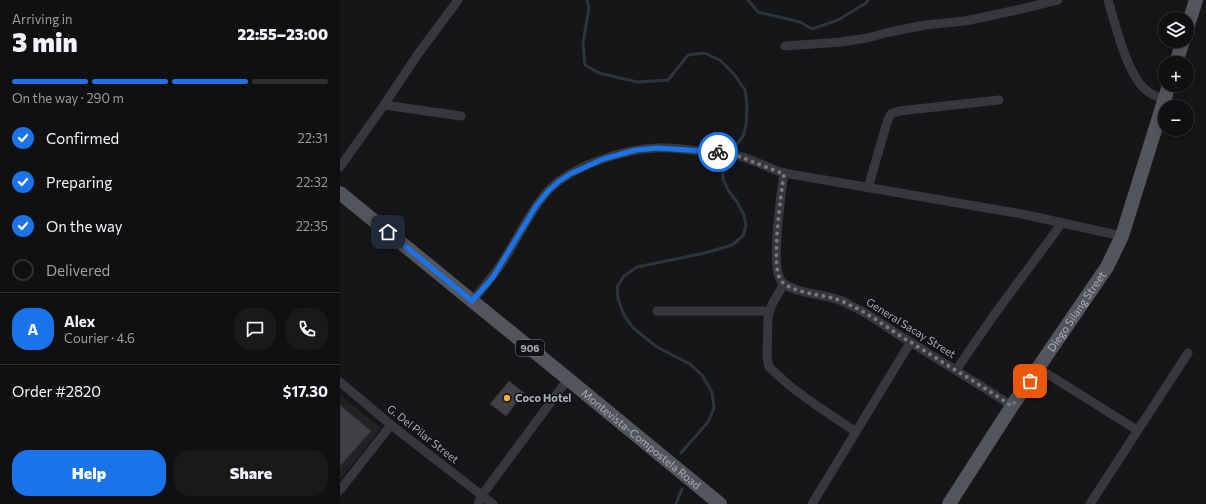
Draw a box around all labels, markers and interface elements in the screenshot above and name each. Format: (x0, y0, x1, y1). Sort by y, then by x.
text: Arriving in (12, 11, 72, 27)
map controls (1158, 12, 1194, 136)
button: layers (1158, 12, 1194, 48)
text: 22:55–23:00 (238, 25, 328, 43)
text: 3 min (12, 26, 78, 57)
button: + (1158, 56, 1194, 92)
text: On the way · 290 m (12, 90, 124, 106)
button: − (1158, 100, 1194, 136)
icon: check (12, 127, 34, 149)
text: Confirmed (46, 129, 119, 147)
text: 22:31 (298, 130, 328, 146)
courier (698, 132, 738, 172)
icon: bike (707, 141, 729, 163)
icon: check (12, 171, 34, 193)
text: Preparing (46, 173, 112, 191)
text: 22:32 (296, 174, 328, 190)
icon: check (12, 215, 34, 237)
pin (371, 215, 405, 249)
text: On the way (46, 217, 123, 235)
text: 22:35 (296, 218, 328, 234)
icon: home (377, 221, 399, 243)
text: Delivered (46, 261, 110, 279)
street label: Diego Silang Street (1044, 268, 1109, 354)
street label: General Sacay Street (864, 295, 959, 361)
button: chat (234, 308, 276, 350)
button: phone (286, 308, 328, 350)
text: Alex (64, 312, 95, 330)
text: A (28, 320, 38, 338)
text: Courier · 4.6 (64, 330, 135, 346)
road number: 906 (516, 340, 544, 356)
pin (1013, 364, 1047, 398)
icon: bag (1019, 370, 1041, 392)
text: Order #2820 (12, 382, 101, 400)
text: $17.30 (283, 382, 328, 400)
street label: Montevista-Compostela Road (579, 386, 704, 492)
place label: Coco Hotel (515, 391, 571, 404)
marker: Coco Hotel (502, 393, 512, 403)
street label: G. Del Pilar Street (385, 402, 462, 466)
button: Help (12, 450, 166, 496)
button: Share (174, 450, 328, 496)

